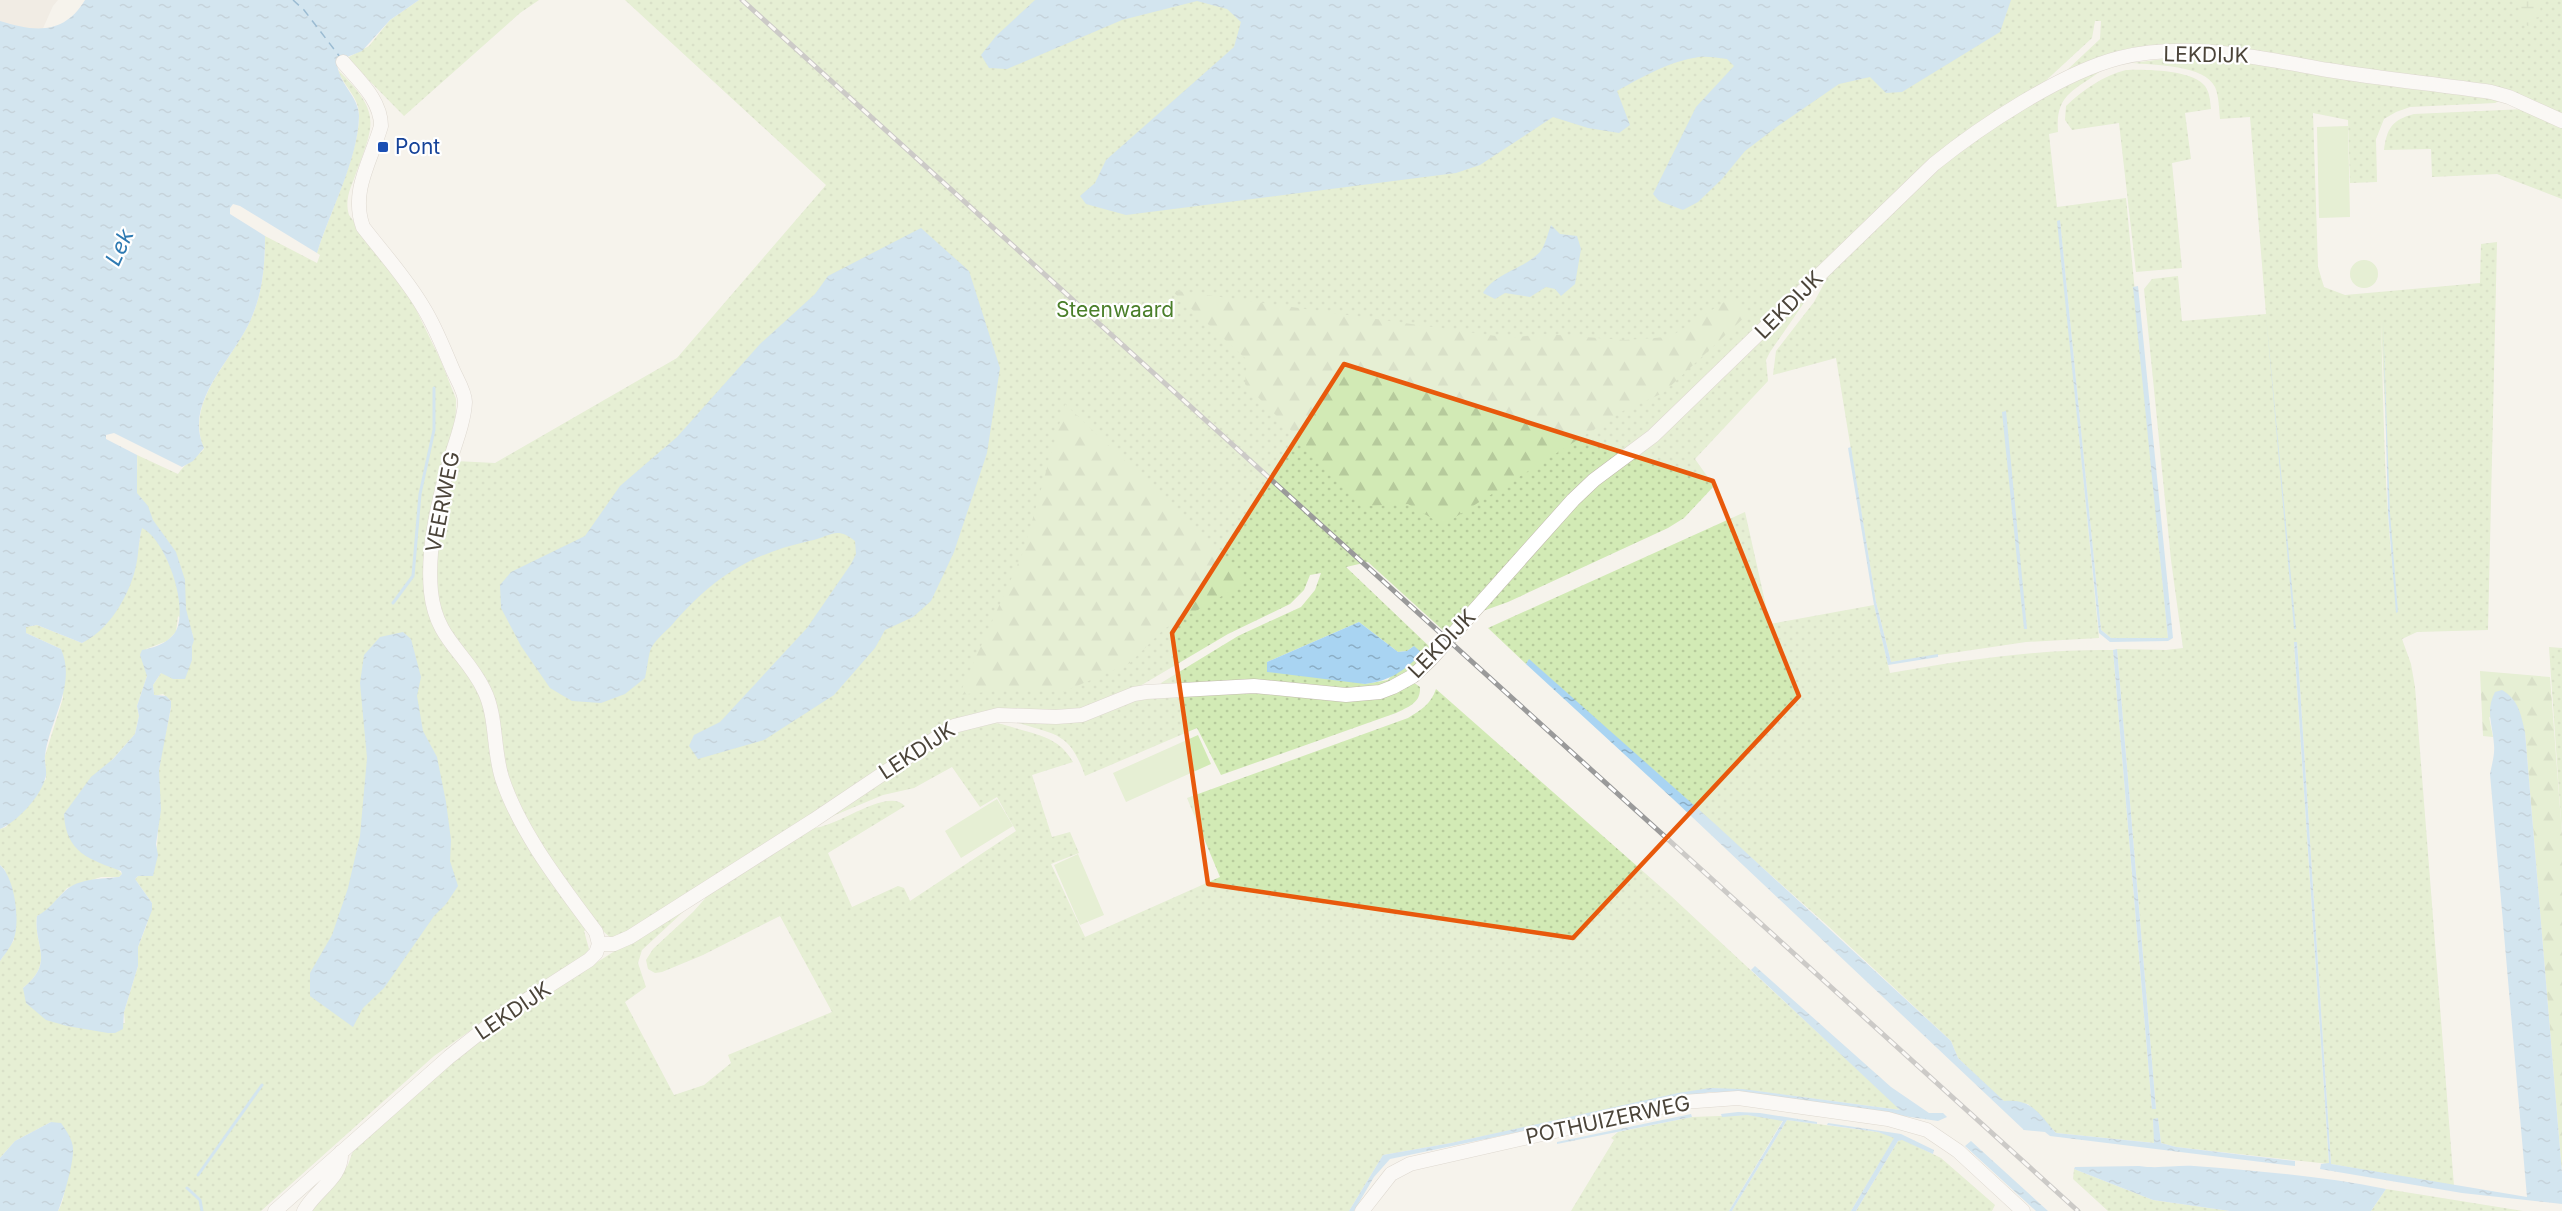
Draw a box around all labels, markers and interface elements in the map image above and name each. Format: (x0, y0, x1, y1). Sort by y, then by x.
street label: LEKDIJK (2163, 41, 2249, 68)
place label: Pont (395, 134, 440, 159)
marker: Pont (376, 140, 390, 154)
water label: Lek (99, 224, 139, 269)
street label: LEKDIJK (1750, 266, 1828, 344)
park label: Steenwaard (1056, 297, 1174, 322)
street label: VEERWEG (420, 449, 465, 554)
street label: LEKDIJK (1403, 604, 1480, 683)
street label: LEKDIJK (874, 717, 959, 784)
street label: LEKDIJK (470, 976, 555, 1045)
street label: POTHUIZERWEG (1523, 1090, 1692, 1149)

